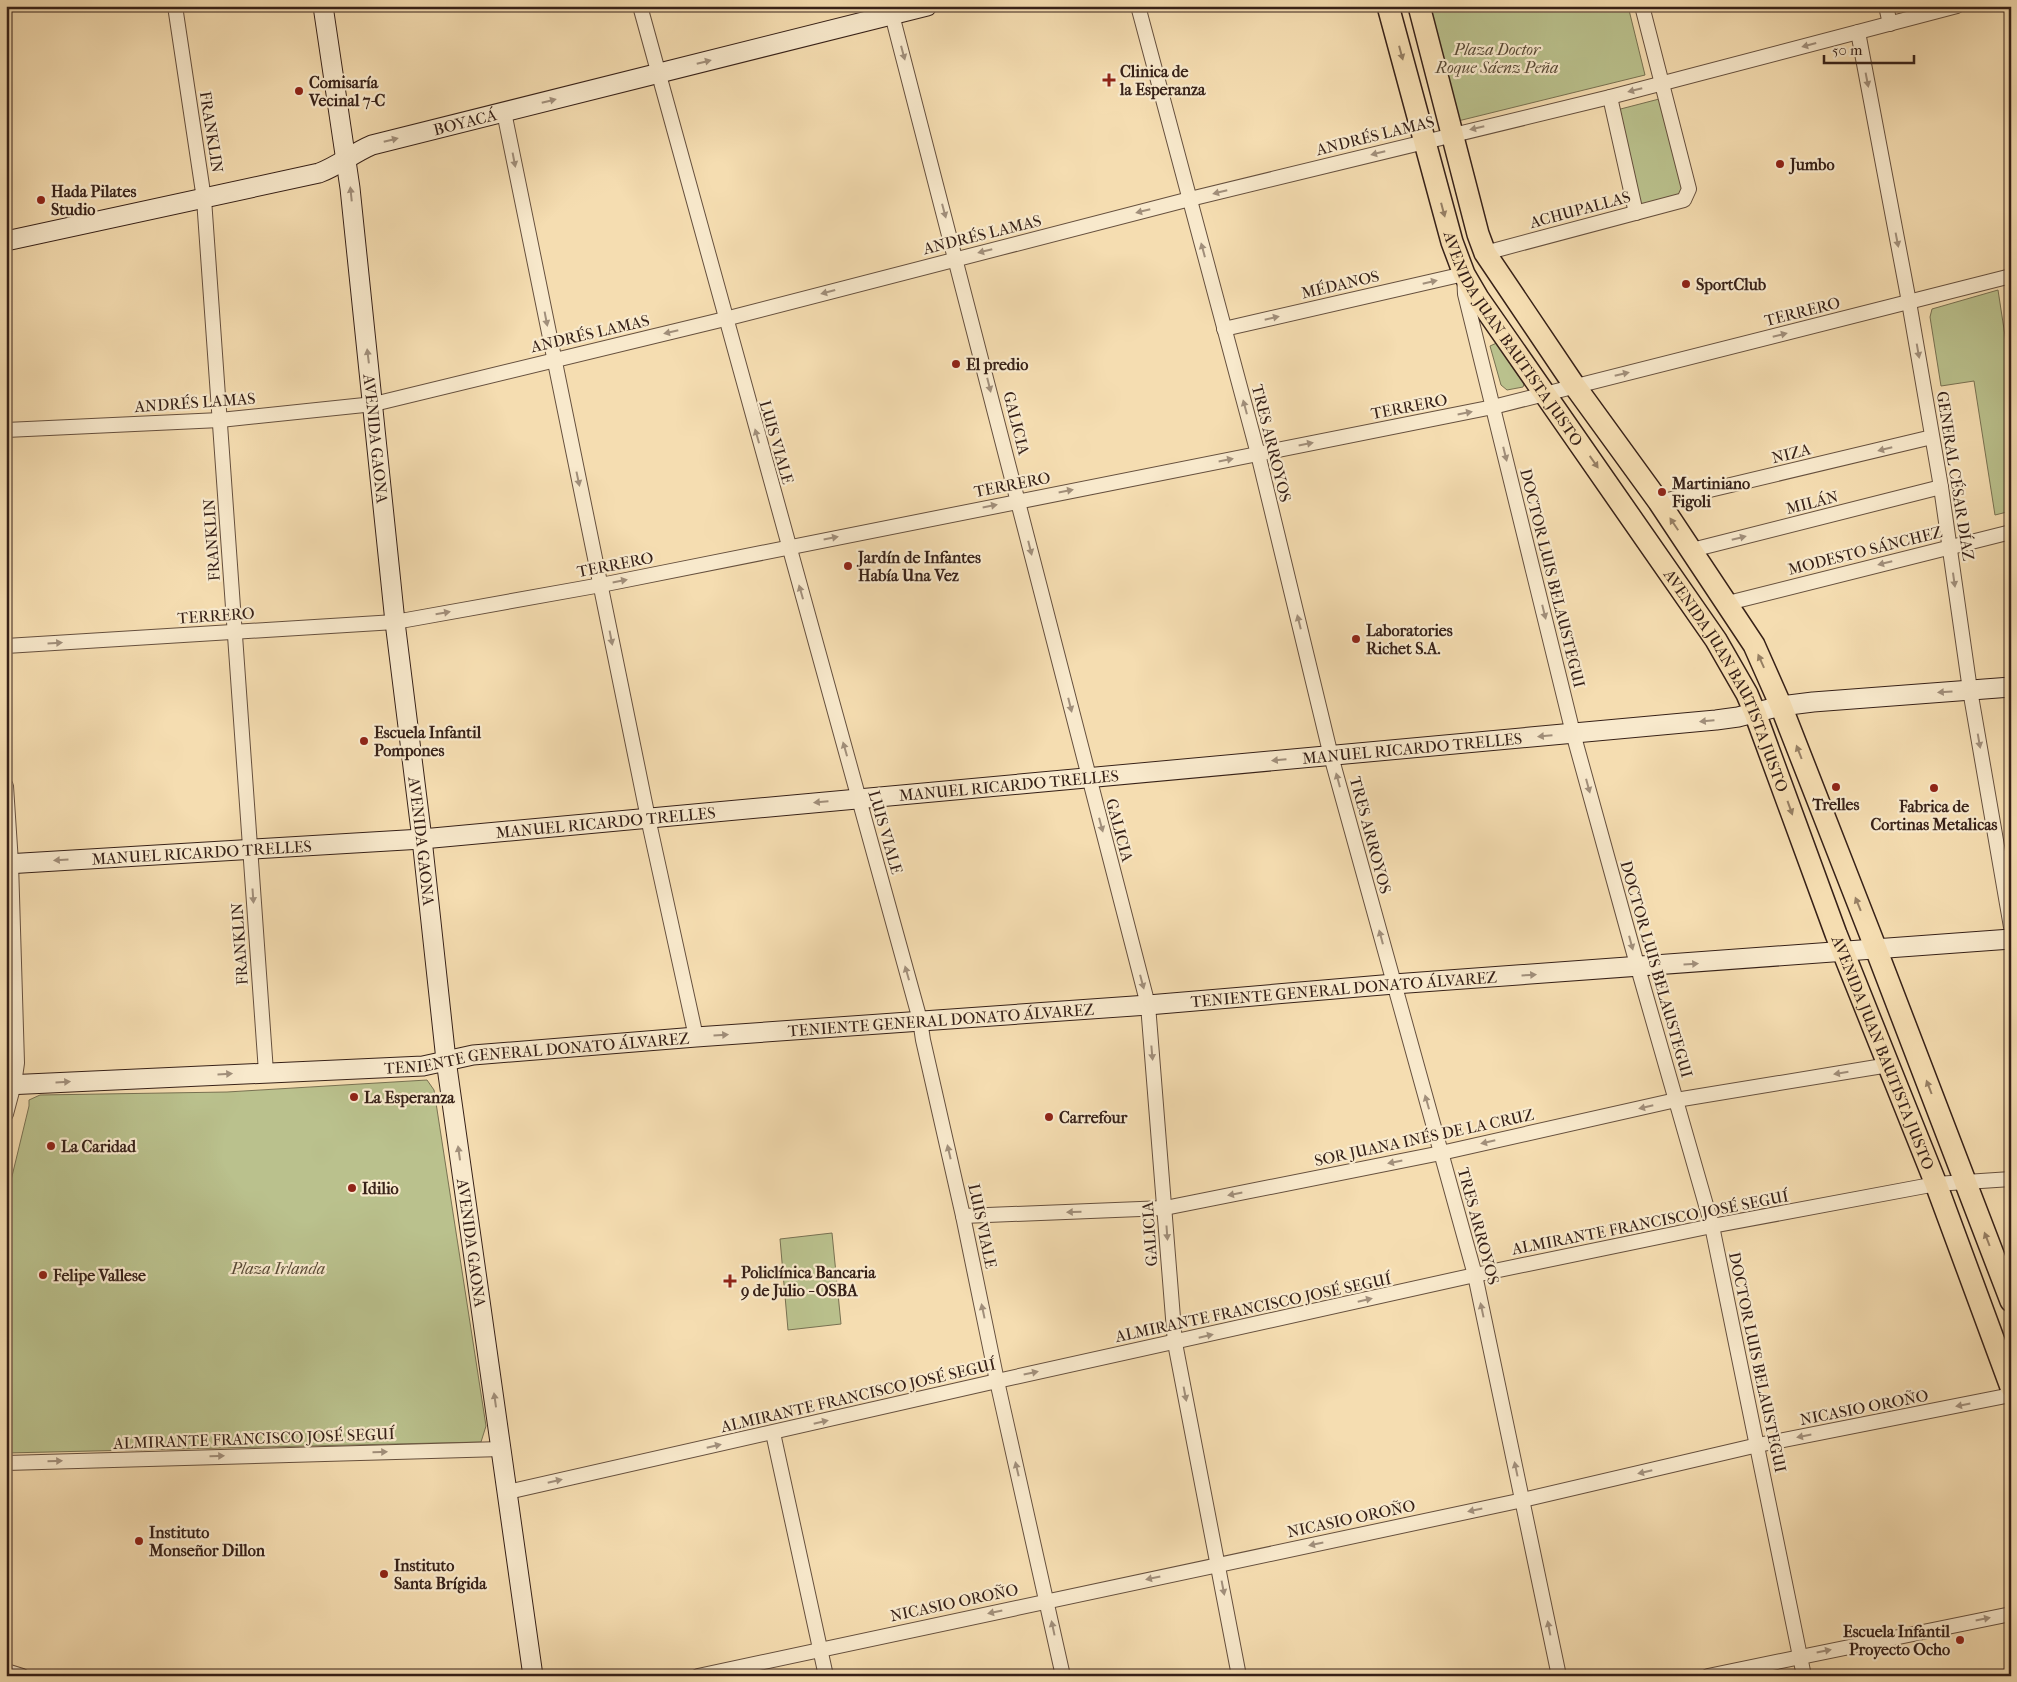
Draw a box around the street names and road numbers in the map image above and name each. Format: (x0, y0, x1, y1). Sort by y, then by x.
street label: FRANKLIN (196, 90, 227, 174)
street label: BOYACÁ (431, 104, 499, 139)
street label: ANDRÉS LAMAS (1313, 111, 1436, 160)
street label: ACHUPALLAS (1527, 187, 1633, 232)
street label: ANDRÉS LAMAS (920, 210, 1043, 259)
street label: AVENIDA JUAN BAUTISTA JUSTO (1439, 228, 1587, 450)
street label: MÉDANOS (1299, 265, 1381, 303)
street label: TERRERO (1762, 293, 1842, 330)
street label: ANDRÉS LAMAS (528, 310, 651, 357)
street label: AVENIDA GAONA (359, 372, 392, 505)
street label: TRES ARROYOS (1248, 382, 1295, 504)
street label: ANDRÉS LAMAS (133, 388, 256, 416)
street label: GALICIA (999, 389, 1034, 457)
street label: TERRERO (1369, 390, 1449, 423)
street label: GENERAL CÉSAR DÍAZ (1933, 390, 1979, 563)
street label: LUIS VIALE (756, 398, 798, 486)
street label: NIZA (1770, 439, 1813, 467)
street label: DOCTOR LUIS BELAUSTEGUI (1516, 467, 1589, 690)
street label: TERRERO (972, 468, 1052, 501)
street label: MILÁN (1784, 486, 1840, 518)
street label: FRANKLIN (199, 498, 224, 582)
street label: MODESTO SÁNCHEZ (1786, 521, 1944, 579)
street label: TERRERO (575, 548, 655, 581)
street label: AVENIDA JUAN BAUTISTA JUSTO (1659, 565, 1792, 795)
street label: TERRERO (177, 603, 255, 628)
street label: MANUEL RICARDO TRELLES (1301, 729, 1523, 768)
street label: MANUEL RICARDO TRELLES (898, 766, 1120, 805)
street label: TRES ARROYOS (1346, 774, 1395, 896)
street label: AVENIDA GAONA (404, 775, 438, 907)
street label: LUIS VIALE (865, 788, 907, 876)
street label: GALICIA (1102, 796, 1137, 864)
street label: MANUEL RICARDO TRELLES (495, 803, 716, 842)
street label: MANUEL RICARDO TRELLES (91, 837, 312, 869)
street label: DOCTOR LUIS BELAUSTEGUI (1616, 858, 1697, 1080)
street label: FRANKLIN (227, 902, 252, 986)
street label: AVENIDA JUAN BAUTISTA JUSTO (1827, 932, 1938, 1172)
street label: TENIENTE GENERAL DONATO ÁLVAREZ (1190, 968, 1498, 1011)
street label: TENIENTE GENERAL DONATO ÁLVAREZ (787, 1000, 1095, 1040)
street label: TENIENTE GENERAL DONATO ÁLVAREZ (384, 1029, 690, 1078)
street label: SOR JUANA INÉS DE LA CRUZ (1312, 1104, 1536, 1170)
street label: TRES ARROYOS (1454, 1165, 1503, 1287)
street label: AVENIDA GAONA (453, 1176, 490, 1309)
street label: LUIS VIALE (964, 1182, 1001, 1270)
street label: ALMIRANTE FRANCISCO JOSÉ SEGUÍ (1509, 1185, 1791, 1259)
street label: GALICIA (1138, 1200, 1161, 1267)
street label: DOCTOR LUIS BELAUSTEGUI (1725, 1250, 1790, 1474)
street label: ALMIRANTE FRANCISCO JOSÉ SEGUÍ (1112, 1268, 1394, 1346)
street label: ALMIRANTE FRANCISCO JOSÉ SEGUÍ (718, 1353, 998, 1437)
street label: NICASIO OROÑO (1798, 1386, 1930, 1429)
street label: ALMIRANTE FRANCISCO JOSÉ SEGUÍ (112, 1423, 396, 1453)
street label: NICASIO OROÑO (1285, 1496, 1417, 1541)
street label: NICASIO OROÑO (888, 1580, 1020, 1625)

